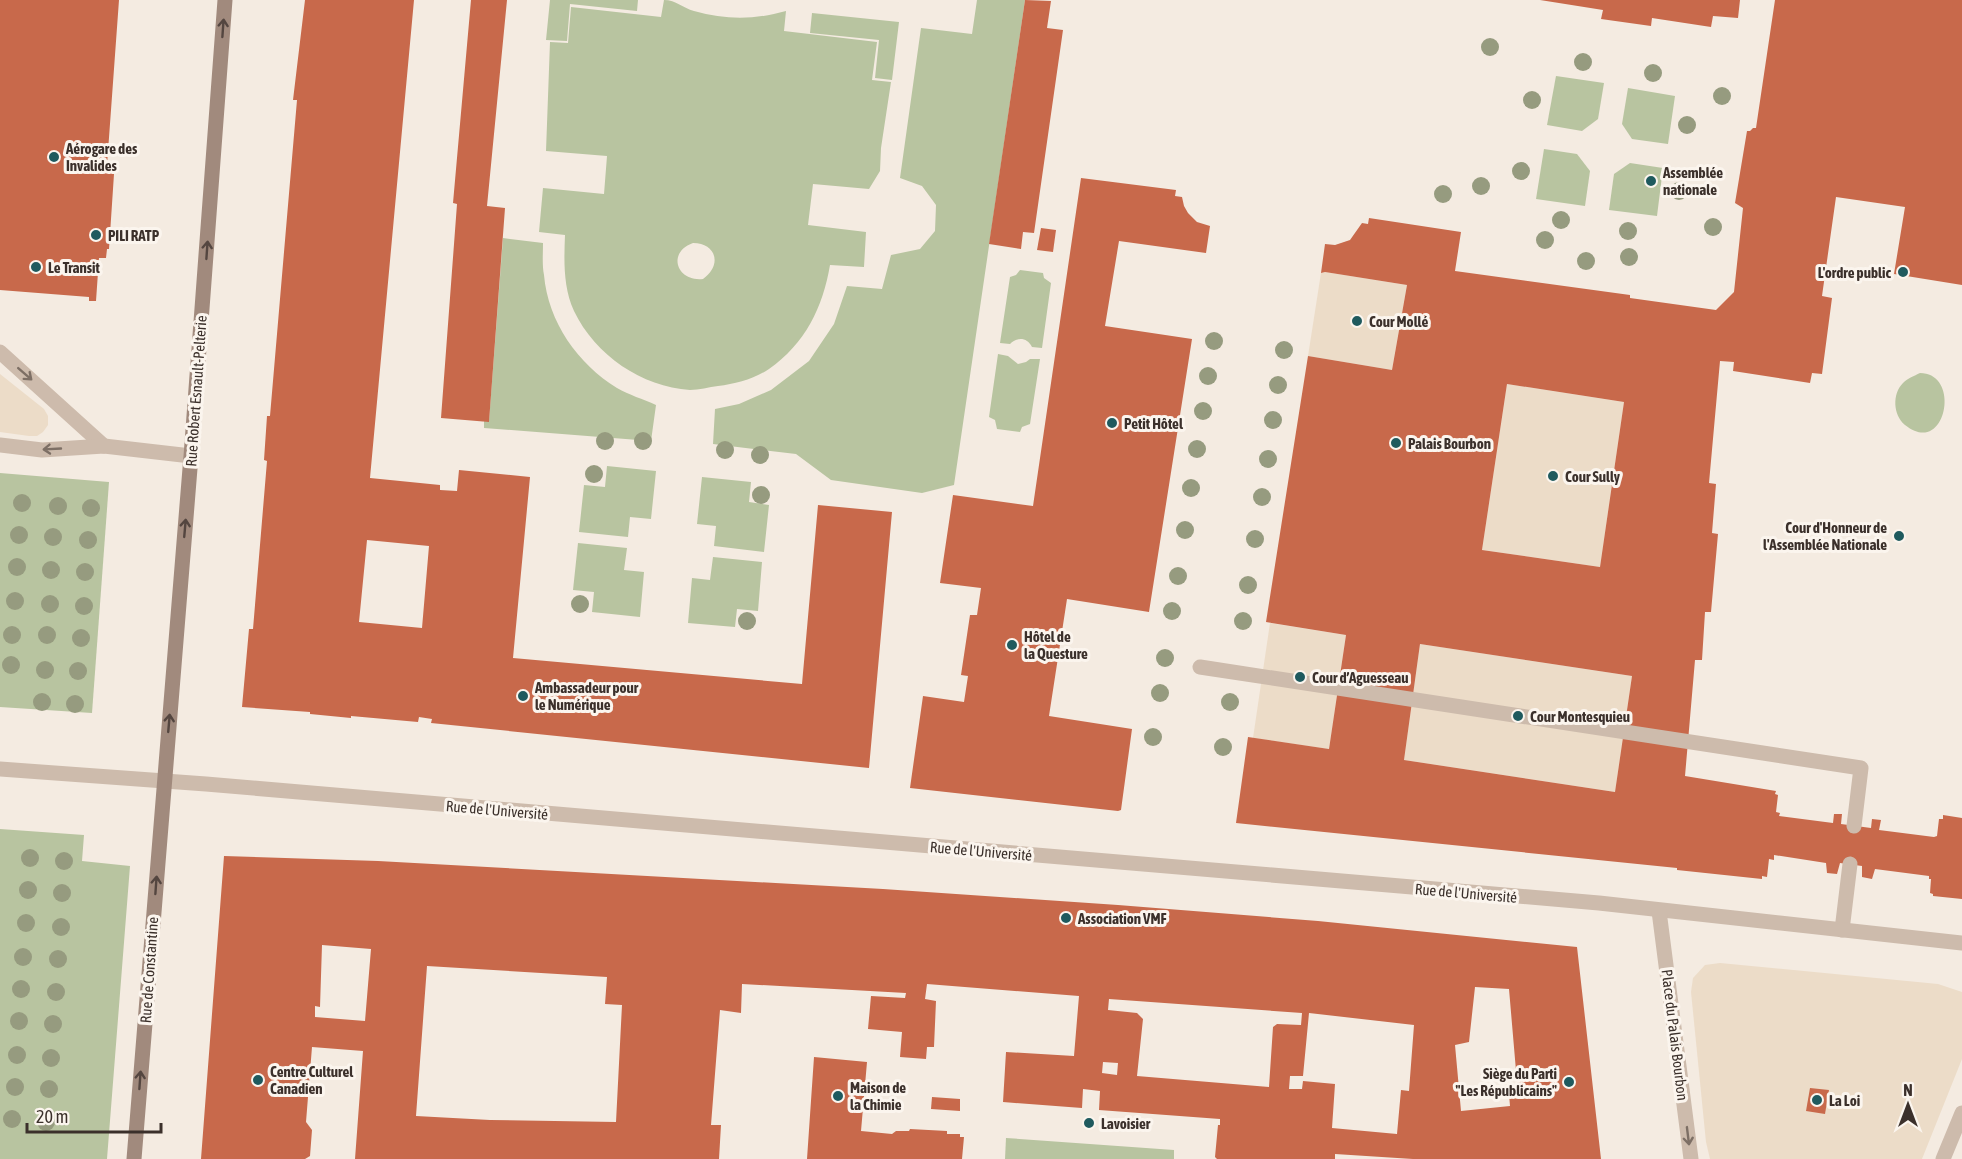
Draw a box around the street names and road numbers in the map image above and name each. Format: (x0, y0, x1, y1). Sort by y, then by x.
street label: Rue Robert Esnault-Pelterie (182, 315, 210, 467)
street label: Rue de l'Université (445, 797, 549, 823)
street label: Rue de l'Université (929, 838, 1033, 864)
street label: Rue de l'Université (1414, 880, 1518, 906)
street label: Rue de Constantine (137, 916, 161, 1024)
street label: Place du Palais Bourbon (1659, 968, 1691, 1102)

